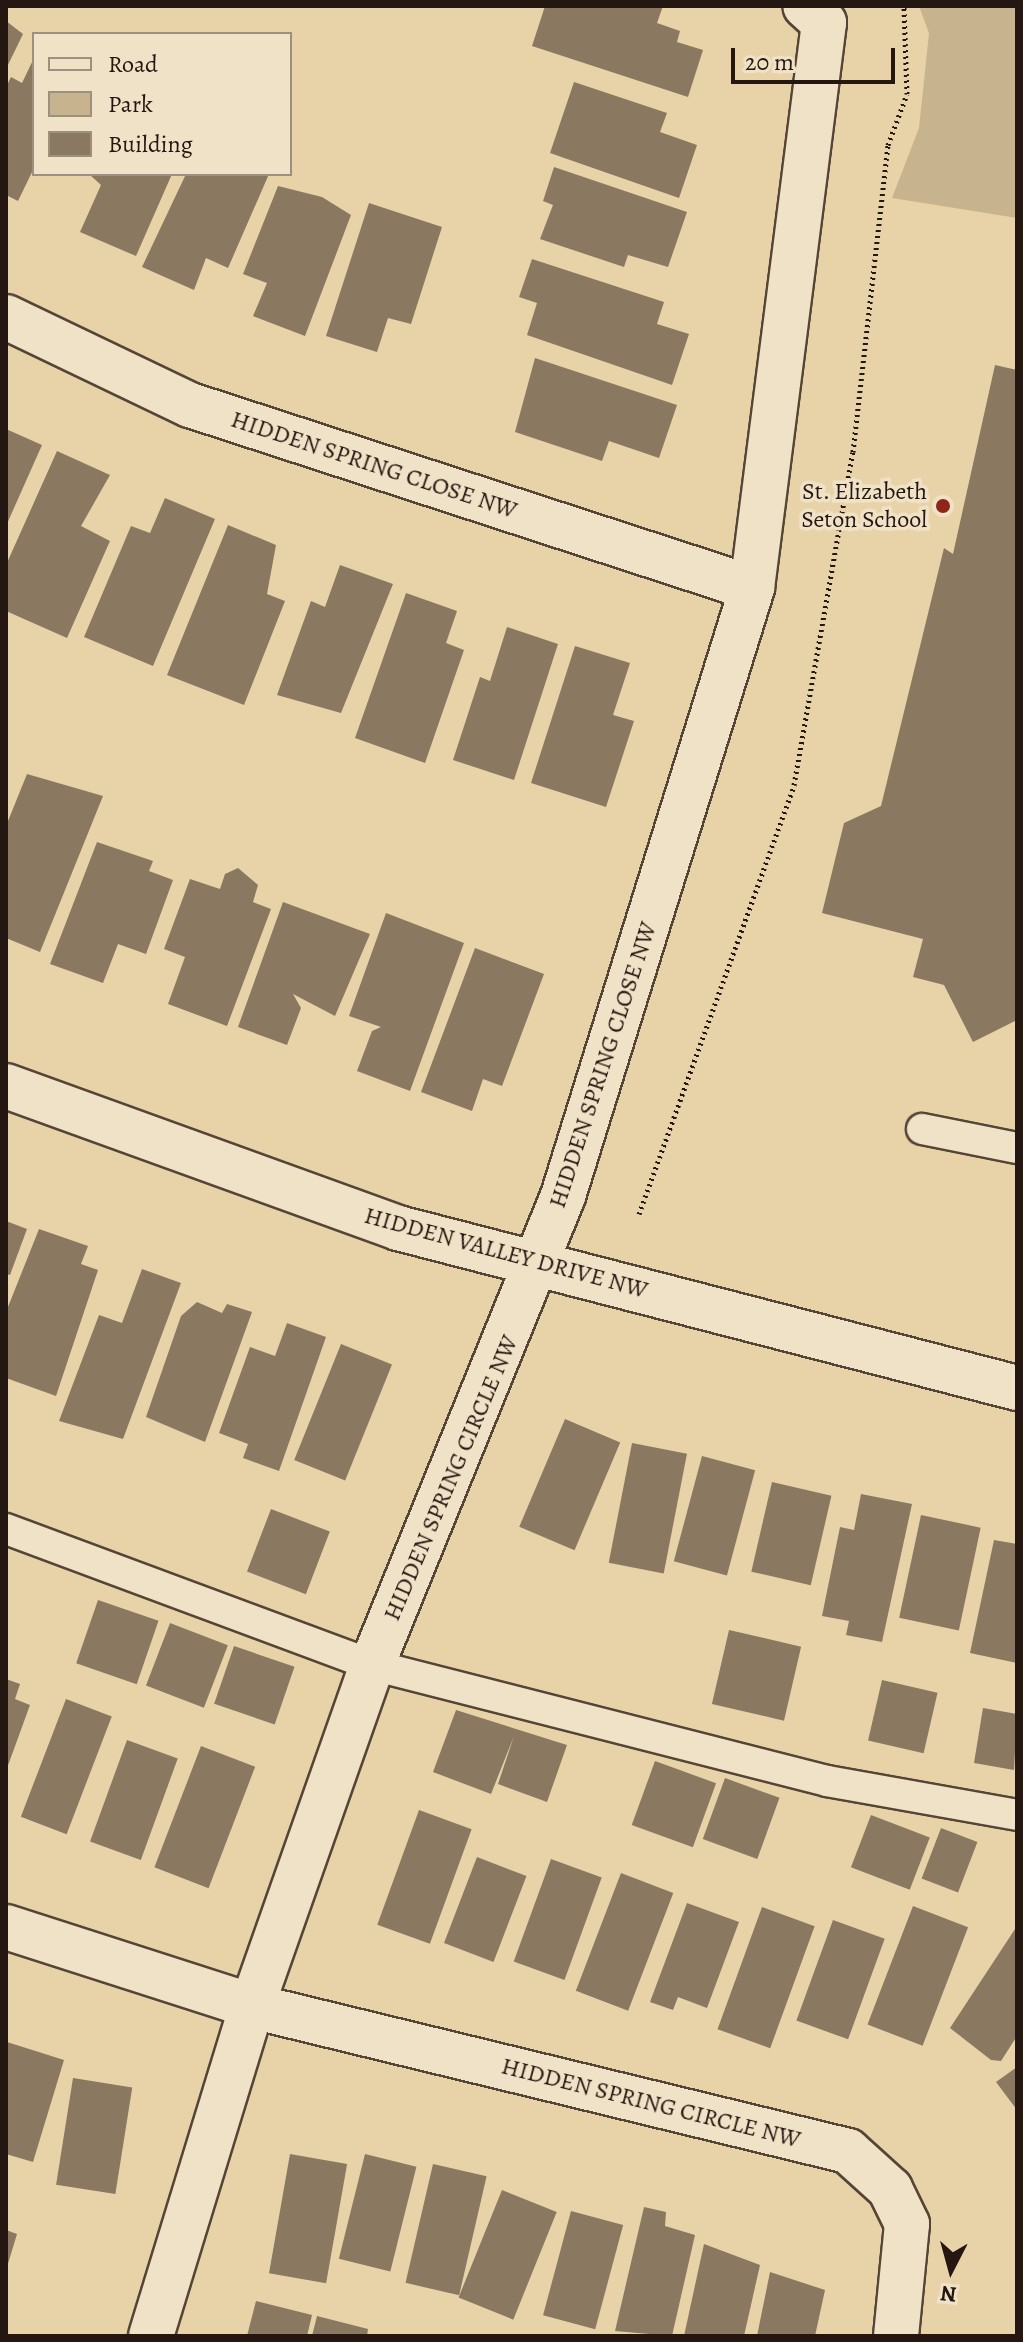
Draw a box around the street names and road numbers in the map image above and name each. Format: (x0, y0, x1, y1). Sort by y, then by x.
street label: HIDDEN SPRING CLOSE NW (227, 405, 521, 525)
street label: HIDDEN SPRING CLOSE NW (543, 918, 663, 1212)
street label: HIDDEN VALLEY DRIVE NW (361, 1201, 651, 1305)
street label: HIDDEN SPRING CIRCLE NW (378, 1331, 524, 1625)
street label: HIDDEN SPRING CIRCLE NW (498, 2052, 804, 2154)

